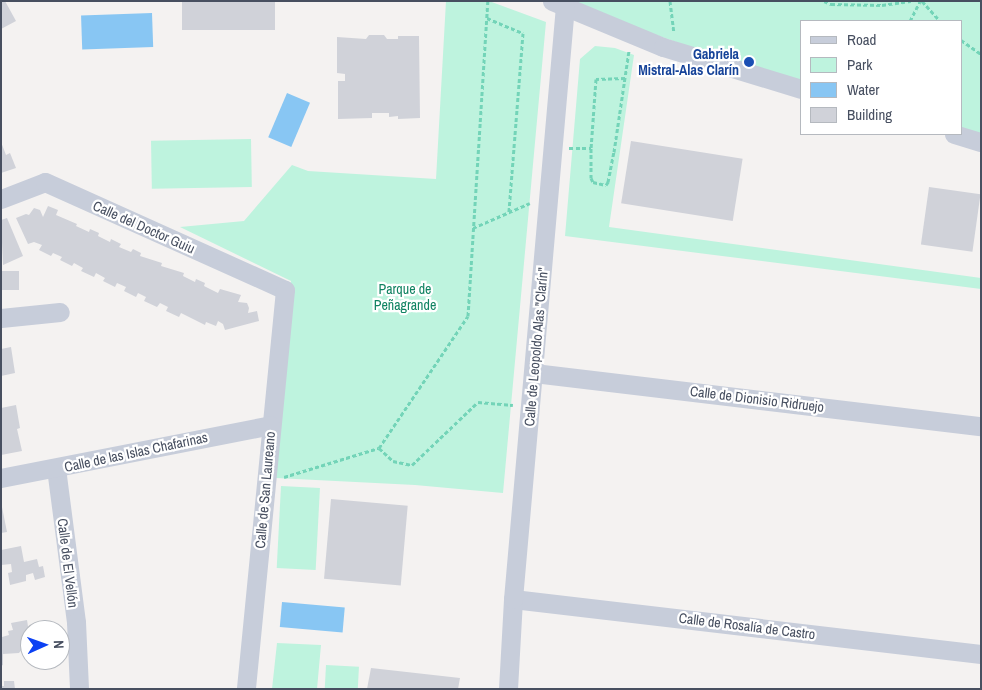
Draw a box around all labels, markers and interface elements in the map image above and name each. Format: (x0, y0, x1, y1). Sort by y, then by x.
legend (800, 20, 962, 135)
text: Road (847, 29, 876, 50)
place label: Gabriela Mistral-Alas Clarín (638, 46, 739, 78)
text: Park (847, 54, 872, 75)
marker: Gabriela Mistral-Alas Clarín (743, 56, 755, 68)
text: Water (847, 79, 879, 100)
text: Building (847, 104, 892, 125)
street label: Calle del Doctor Guiu (90, 197, 198, 257)
street label: Calle de Leopoldo Alas "Clarín" (521, 267, 551, 427)
park label: Parque de Peñagrande (374, 281, 436, 314)
street label: Calle de Dionisio Ridruejo (689, 382, 825, 416)
street label: Calle de las Islas Chafarinas (63, 429, 209, 475)
street label: Calle de San Laureano (252, 431, 278, 549)
street label: Calle de El Vellón (54, 517, 82, 609)
street label: Calle de Rosalía de Castro (678, 609, 816, 643)
north arrow (20, 620, 70, 670)
text: N (50, 640, 68, 649)

